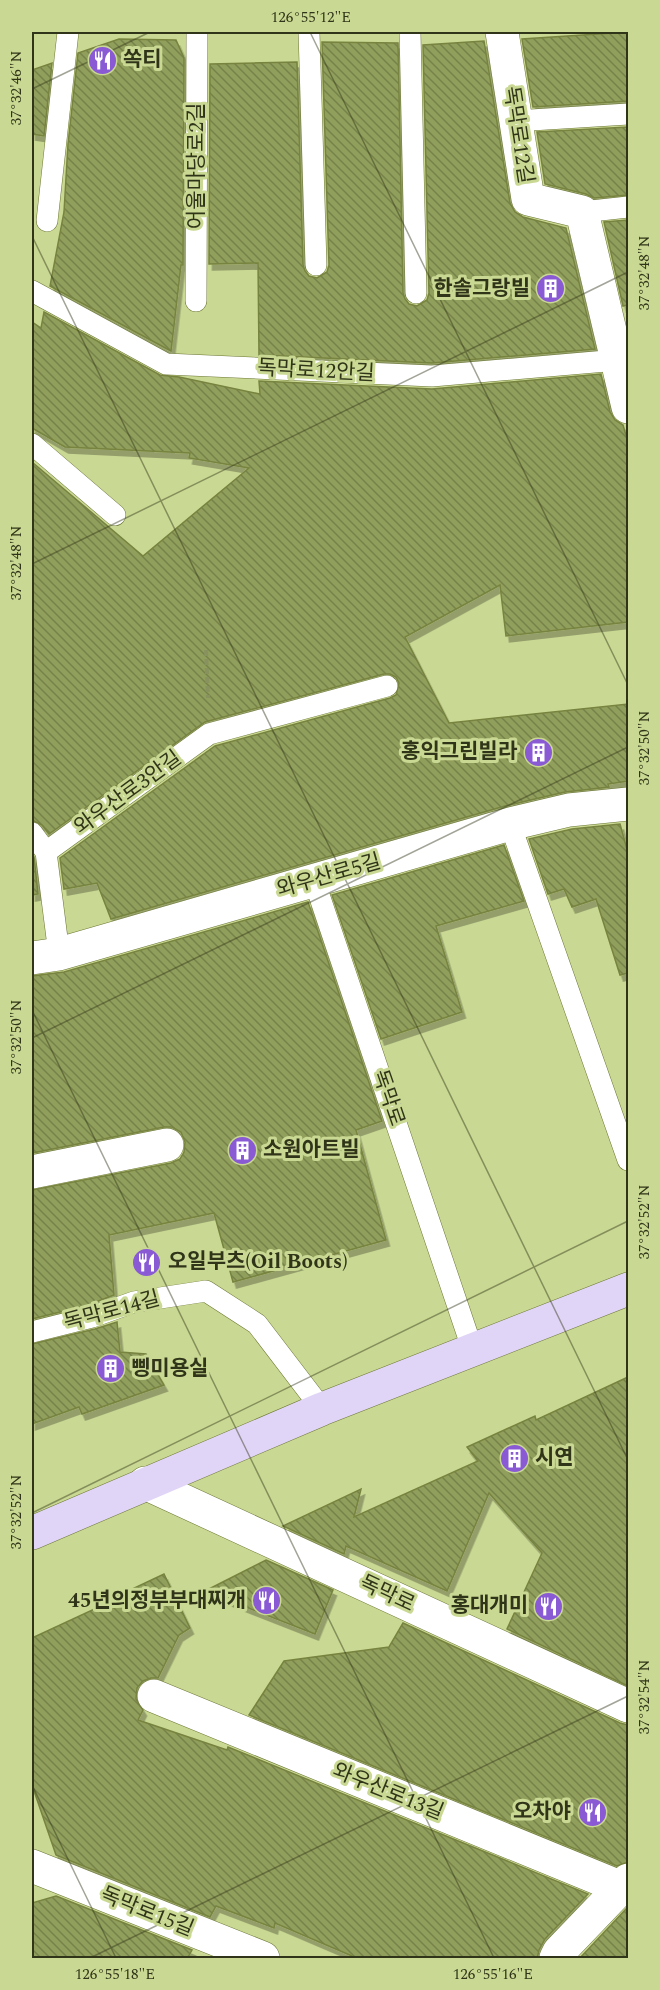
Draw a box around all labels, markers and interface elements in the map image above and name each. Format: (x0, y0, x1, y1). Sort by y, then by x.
text: 126°55'12"E (271, 6, 351, 29)
restaurant icon: 쏙티 (86, 44, 118, 76)
place label: 쏙티 (123, 44, 162, 76)
text: 37°32'46"N (5, 50, 28, 126)
street label: 독막로12길 (495, 84, 541, 186)
street label: 어울마당로2길 (181, 103, 213, 229)
text: 37°32'48"N (633, 235, 656, 311)
place label: 한솔그랑빌 (433, 273, 530, 305)
building icon: 한솔그랑빌 (535, 273, 567, 305)
street label: 독막로12안길 (256, 352, 376, 390)
text: 37°32'48"N (5, 525, 28, 601)
text: 37°32'50"N (633, 710, 656, 786)
place label: 홍익그린빌라 (401, 736, 518, 768)
building icon: 홍익그린빌라 (522, 736, 554, 768)
street label: 와우산로3안길 (67, 743, 189, 843)
street label: 와우산로5길 (273, 846, 385, 906)
text: 37°32'50"N (5, 999, 28, 1075)
street label: 독막로 (363, 1065, 413, 1131)
building icon: 소원아트빌 (226, 1134, 258, 1166)
place label: 소원아트빌 (263, 1134, 360, 1166)
text: 37°32'52"N (633, 1184, 656, 1260)
restaurant icon: 오일부츠(Oil Boots) (131, 1246, 163, 1278)
place label: 오일부츠(Oil Boots) (168, 1246, 348, 1278)
street label: 독막로14길 (60, 1283, 164, 1339)
building icon: 삥미용실 (94, 1353, 126, 1385)
place label: 삥미용실 (131, 1353, 208, 1385)
building icon: 시연 (498, 1442, 530, 1474)
place label: 시연 (535, 1442, 574, 1474)
text: 37°32'52"N (5, 1474, 28, 1550)
street label: 독막로 (354, 1567, 420, 1621)
place label: 45년의정부부대찌개 (68, 1585, 246, 1617)
restaurant icon: 45년의정부부대찌개 (251, 1585, 283, 1617)
place label: 홍대개미 (451, 1590, 528, 1622)
restaurant icon: 홍대개미 (533, 1590, 565, 1622)
text: 37°32'54"N (633, 1659, 656, 1735)
street label: 와우산로13길 (327, 1755, 449, 1829)
place label: 오차야 (513, 1796, 571, 1828)
restaurant icon: 오차야 (576, 1796, 608, 1828)
street label: 독막로15길 (95, 1879, 199, 1945)
text: 126°55'18"E (75, 1963, 155, 1986)
text: 126°55'16"E (453, 1963, 533, 1986)

